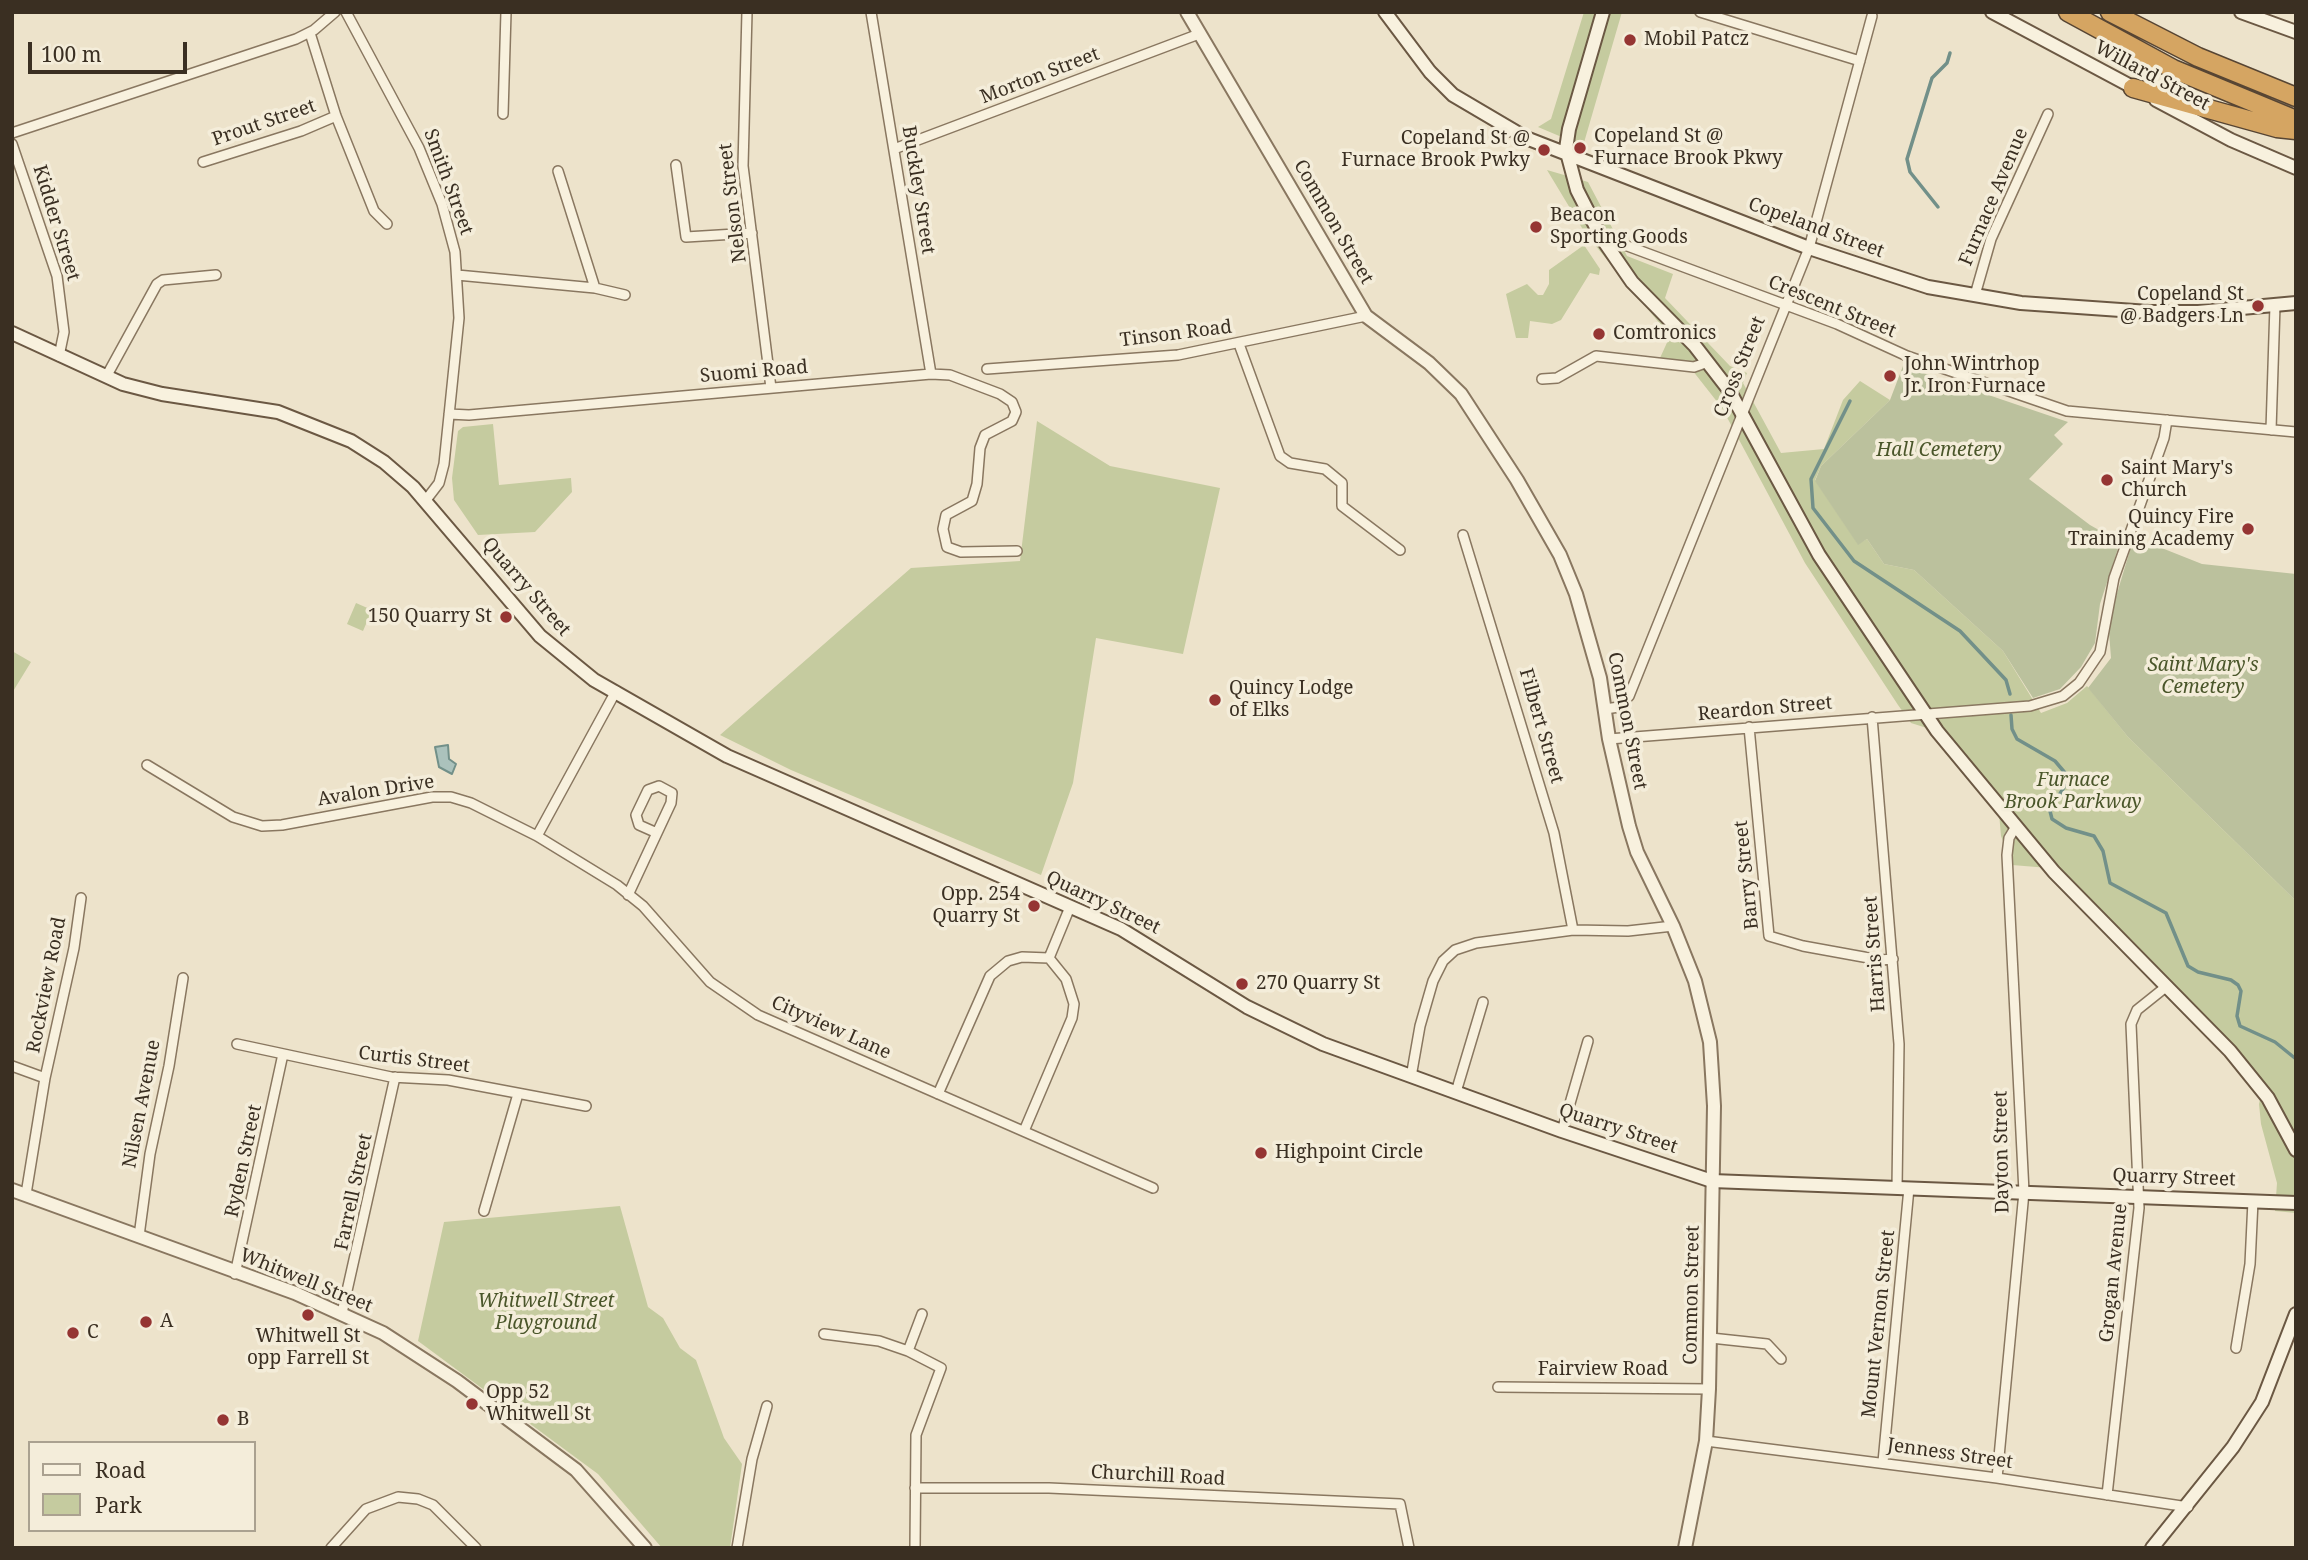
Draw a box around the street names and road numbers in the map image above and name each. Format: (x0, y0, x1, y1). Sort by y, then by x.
street label: Willard Street (2091, 36, 2213, 116)
street label: Morton Street (977, 43, 1103, 109)
street label: Prout Street (209, 95, 319, 151)
street label: Buckley Street (897, 124, 939, 256)
street label: Furnace Avenue (1955, 125, 2033, 269)
street label: Smith Street (418, 126, 478, 238)
street label: Nelson Street (714, 142, 752, 264)
street label: Common Street (1288, 156, 1378, 288)
street label: Kidder Street (28, 162, 84, 284)
street label: Copeland Street (1745, 193, 1887, 263)
street label: Crescent Street (1765, 271, 1899, 343)
street label: Cross Street (1709, 313, 1771, 421)
street label: Tinson Road (1119, 316, 1233, 352)
street label: Suomi Road (699, 356, 809, 388)
street label: Quarry Street (477, 533, 575, 641)
street label: Common Street (1602, 650, 1652, 792)
street label: Filbert Street (1514, 666, 1568, 786)
street label: Reardon Street (1697, 692, 1833, 726)
street label: Avalon Drive (316, 771, 436, 811)
street label: Barry Street (1730, 819, 1764, 931)
street label: Quarry Street (1042, 867, 1164, 939)
street label: Harris Street (1860, 895, 1890, 1013)
street label: Rockview Road (23, 915, 71, 1055)
street label: Cityview Lane (768, 991, 894, 1065)
street label: Nilsen Avenue (118, 1038, 166, 1170)
street label: Curtis Street (357, 1042, 471, 1078)
street label: Dayton Street (1990, 1090, 2014, 1214)
street label: Quarry Street (1556, 1099, 1680, 1159)
street label: Ryden Street (221, 1102, 267, 1220)
street label: Farrell Street (330, 1131, 378, 1253)
street label: Quarry Street (2112, 1164, 2236, 1192)
street label: Grogan Avenue (2095, 1202, 2133, 1344)
street label: Common Street (1679, 1225, 1705, 1365)
street label: Mount Vernon Street (1858, 1229, 1900, 1419)
street label: Whitwell Street (236, 1244, 376, 1318)
street label: Fairview Road (1538, 1359, 1668, 1381)
street label: Jenness Street (1886, 1434, 2014, 1474)
street label: Churchill Road (1090, 1461, 1226, 1491)

